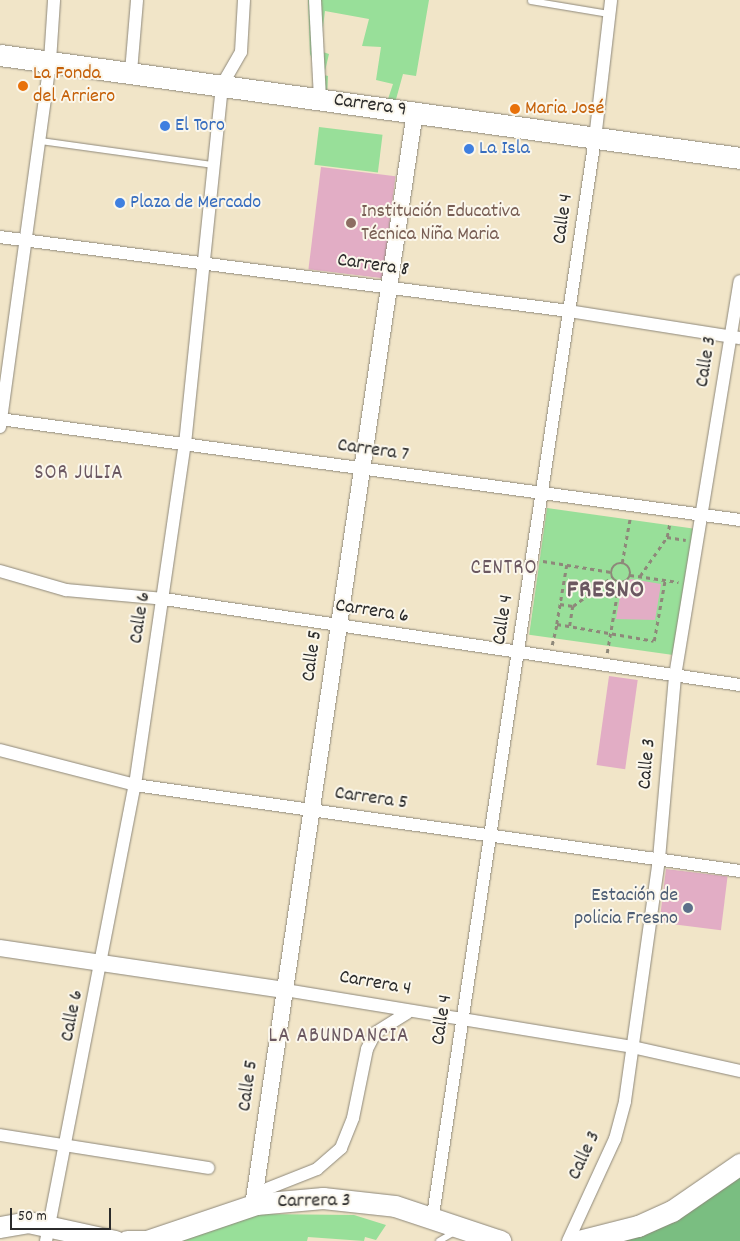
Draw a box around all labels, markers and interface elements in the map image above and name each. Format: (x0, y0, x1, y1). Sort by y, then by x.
place label: La Fonda del Arriero (33, 62, 115, 109)
marker: La Fonda del Arriero (17, 80, 29, 92)
street label: Carrera 9 (332, 89, 408, 123)
place label: Maria José (525, 97, 604, 121)
marker: Maria José (509, 103, 521, 115)
place label: El Toro (175, 114, 225, 138)
marker: El Toro (159, 120, 171, 132)
place label: La Isla (479, 137, 530, 161)
marker: La Isla (463, 143, 475, 155)
place label: Plaza de Mercado (130, 191, 261, 215)
street label: Calle 4 (549, 192, 579, 246)
marker: Plaza de Mercado (114, 197, 126, 209)
place label: Institución Educativa Técnica Niña Maria (361, 200, 520, 247)
marker: Institución Educativa Técnica Niña Maria (345, 217, 357, 229)
street label: Carrera 8 (336, 249, 410, 283)
street label: Calle 3 (691, 335, 723, 389)
street label: Carrera 7 (336, 434, 410, 468)
district label: SOR JULIA (33, 461, 125, 487)
district label: CENTRO (470, 556, 538, 582)
district label: FRESNO (566, 576, 646, 606)
street label: Calle 6 (125, 590, 157, 646)
street label: Calle 4 (488, 593, 520, 647)
street label: Carrera 6 (334, 594, 410, 630)
street label: Calle 5 (298, 629, 328, 683)
street label: Calle 3 (634, 738, 662, 790)
street label: Carrera 5 (333, 782, 409, 816)
place label: Estación de policia Fresno (574, 884, 678, 931)
marker: Estación de policia Fresno (682, 902, 694, 914)
street label: Carrera 4 (337, 966, 413, 1002)
street label: Calle 6 (56, 988, 90, 1044)
street label: Calle 4 (427, 993, 459, 1047)
district label: LA ABUNDANCIA (267, 1024, 411, 1050)
street label: Calle 5 (234, 1059, 264, 1113)
street label: Calle 3 (563, 1128, 607, 1184)
street label: Carrera 3 (277, 1189, 351, 1215)
scale bar (12, 1198, 114, 1230)
text: 50 m (18, 1206, 47, 1228)

